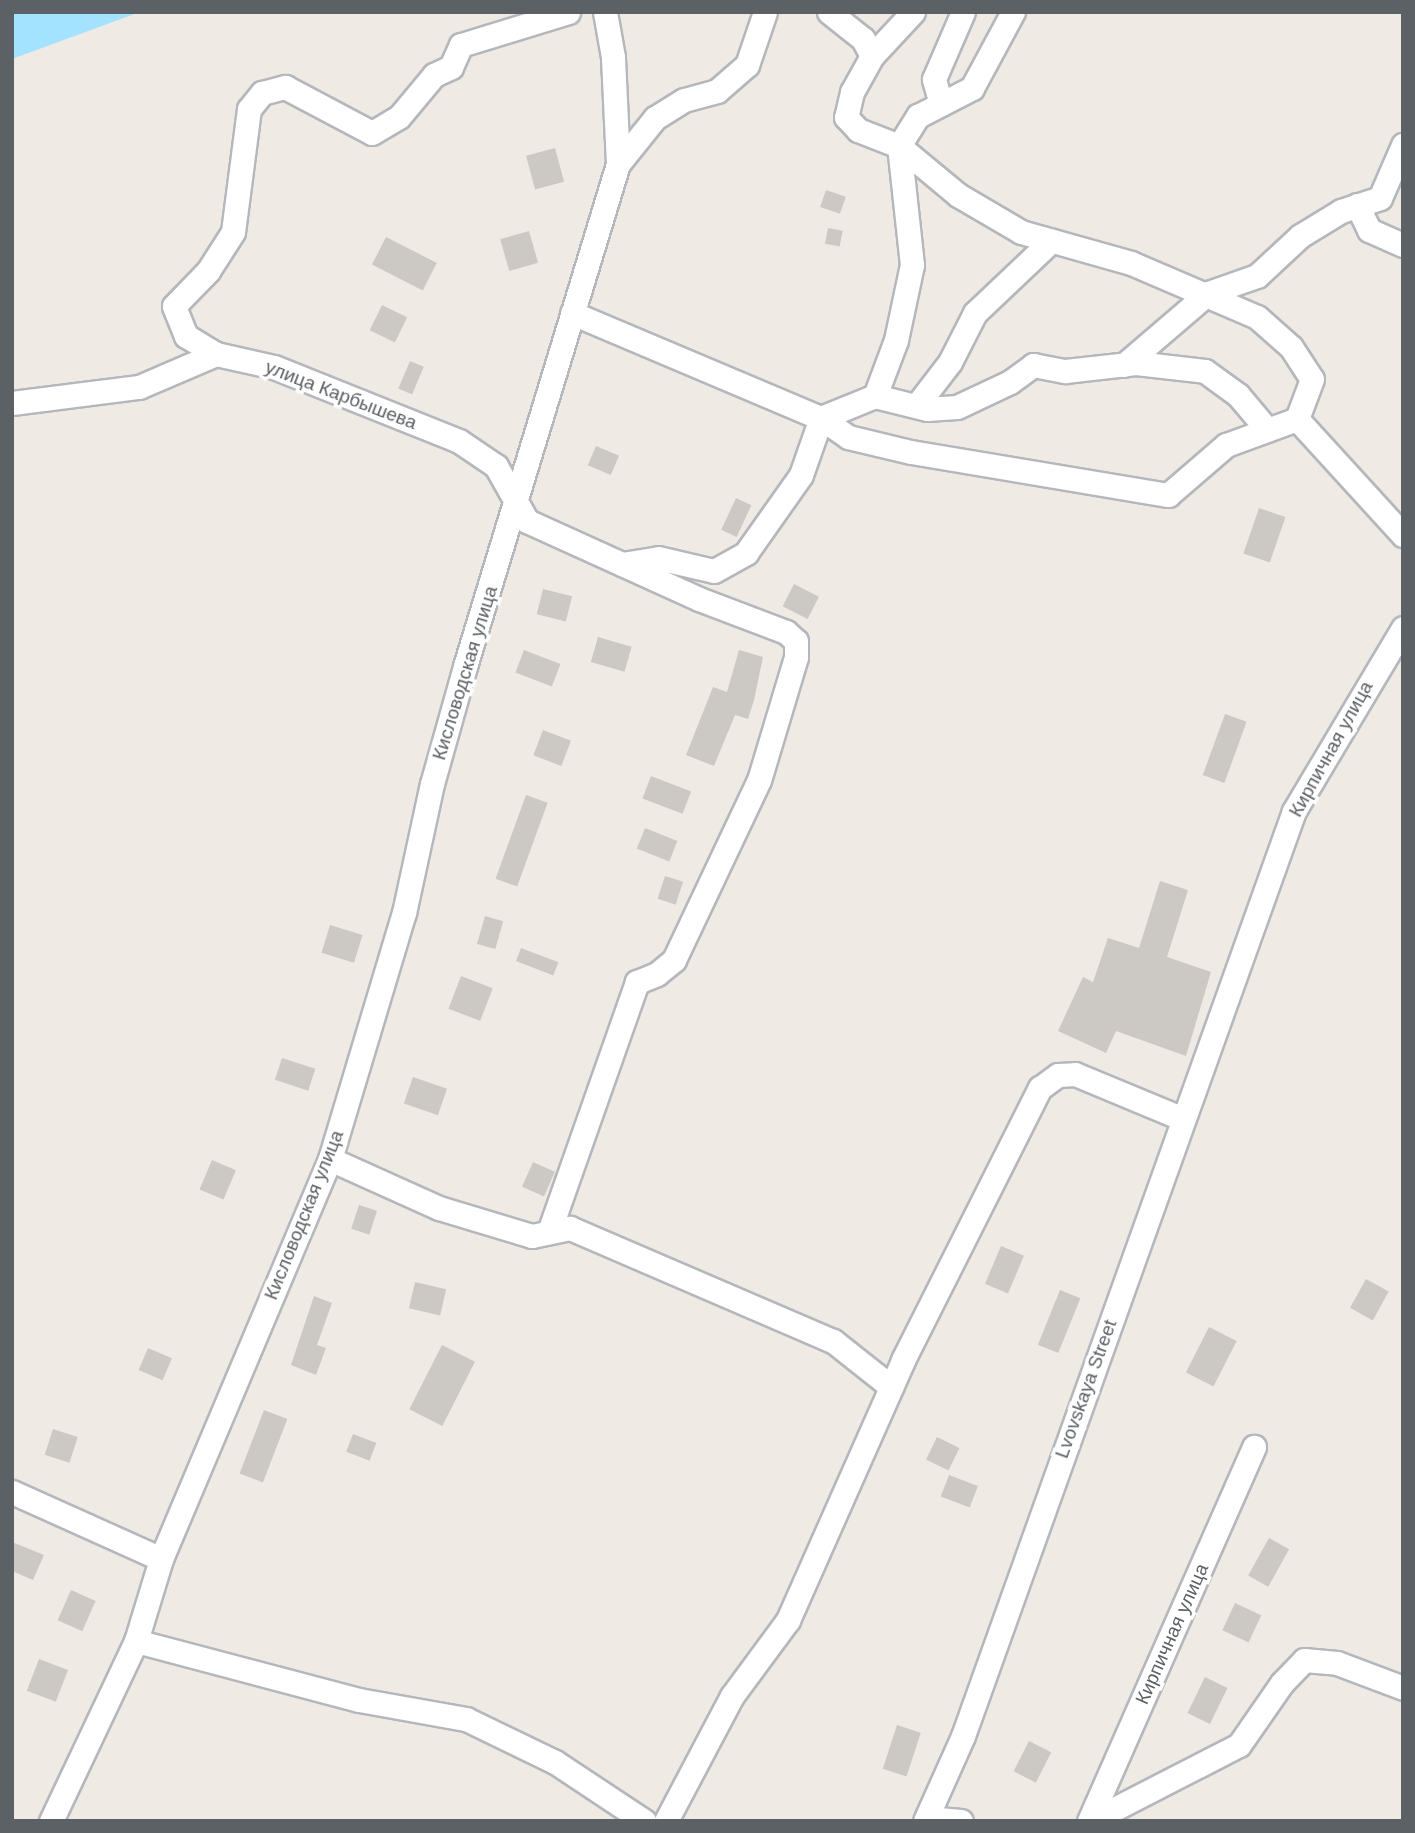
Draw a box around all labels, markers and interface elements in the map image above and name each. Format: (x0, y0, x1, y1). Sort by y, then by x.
street label: улица Карбышева (262, 356, 420, 434)
street label: Кисловодская улица (428, 583, 502, 763)
street label: Кирпичная улица (1284, 677, 1378, 821)
street label: Кисловодская улица (260, 1127, 348, 1303)
street label: Lvovskaya Street (1050, 1317, 1122, 1461)
street label: Кирпичная улица (1131, 1560, 1213, 1708)

